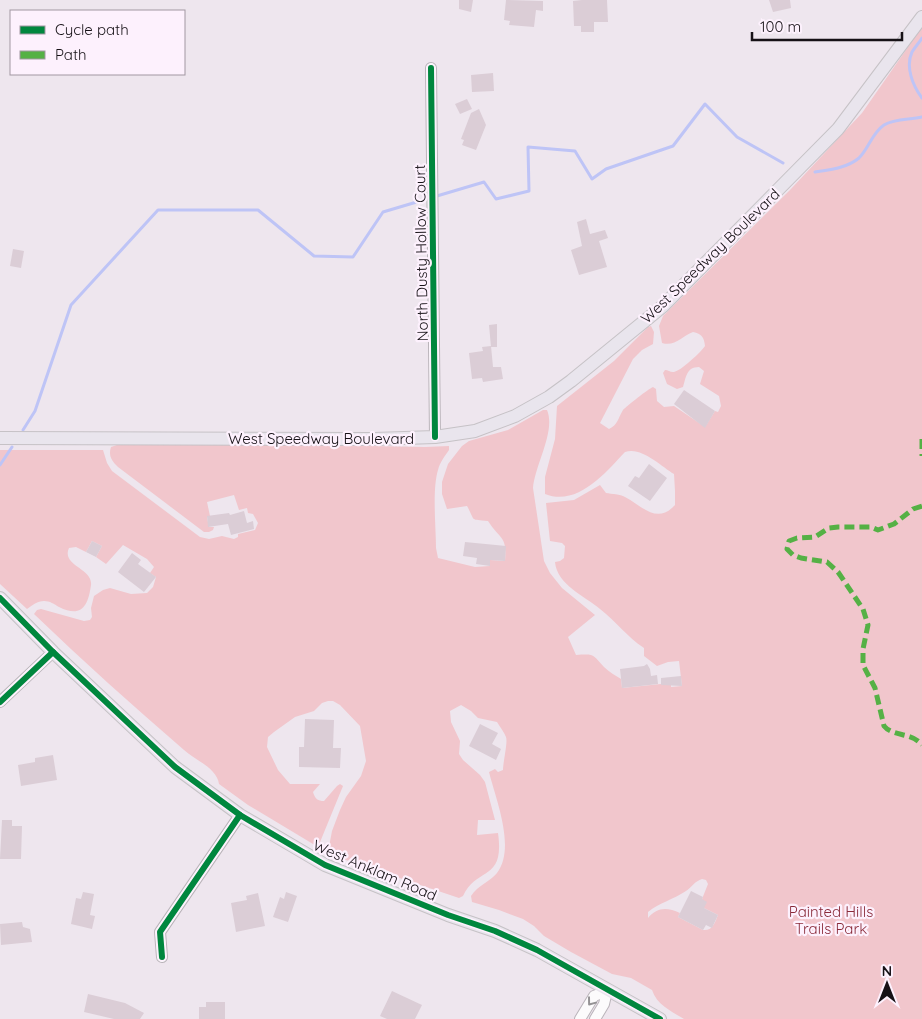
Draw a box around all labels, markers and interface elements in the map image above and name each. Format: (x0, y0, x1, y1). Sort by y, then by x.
legend (10, 10, 185, 75)
scale bar (752, 10, 902, 42)
text: 100 m (760, 17, 801, 36)
text: Cycle path (55, 20, 129, 39)
text: Path (55, 45, 87, 64)
street label: North Dusty Hollow Court (410, 164, 432, 342)
street label: West Speedway Boulevard (636, 185, 784, 327)
street label: West Speedway Boulevard (228, 429, 414, 448)
street label: West Anklam Road (310, 835, 440, 905)
park label: Painted Hills Trails Park (789, 902, 873, 938)
north arrow (862, 959, 912, 1009)
text: N (882, 962, 892, 980)
one-way arrow (588, 996, 597, 1006)

